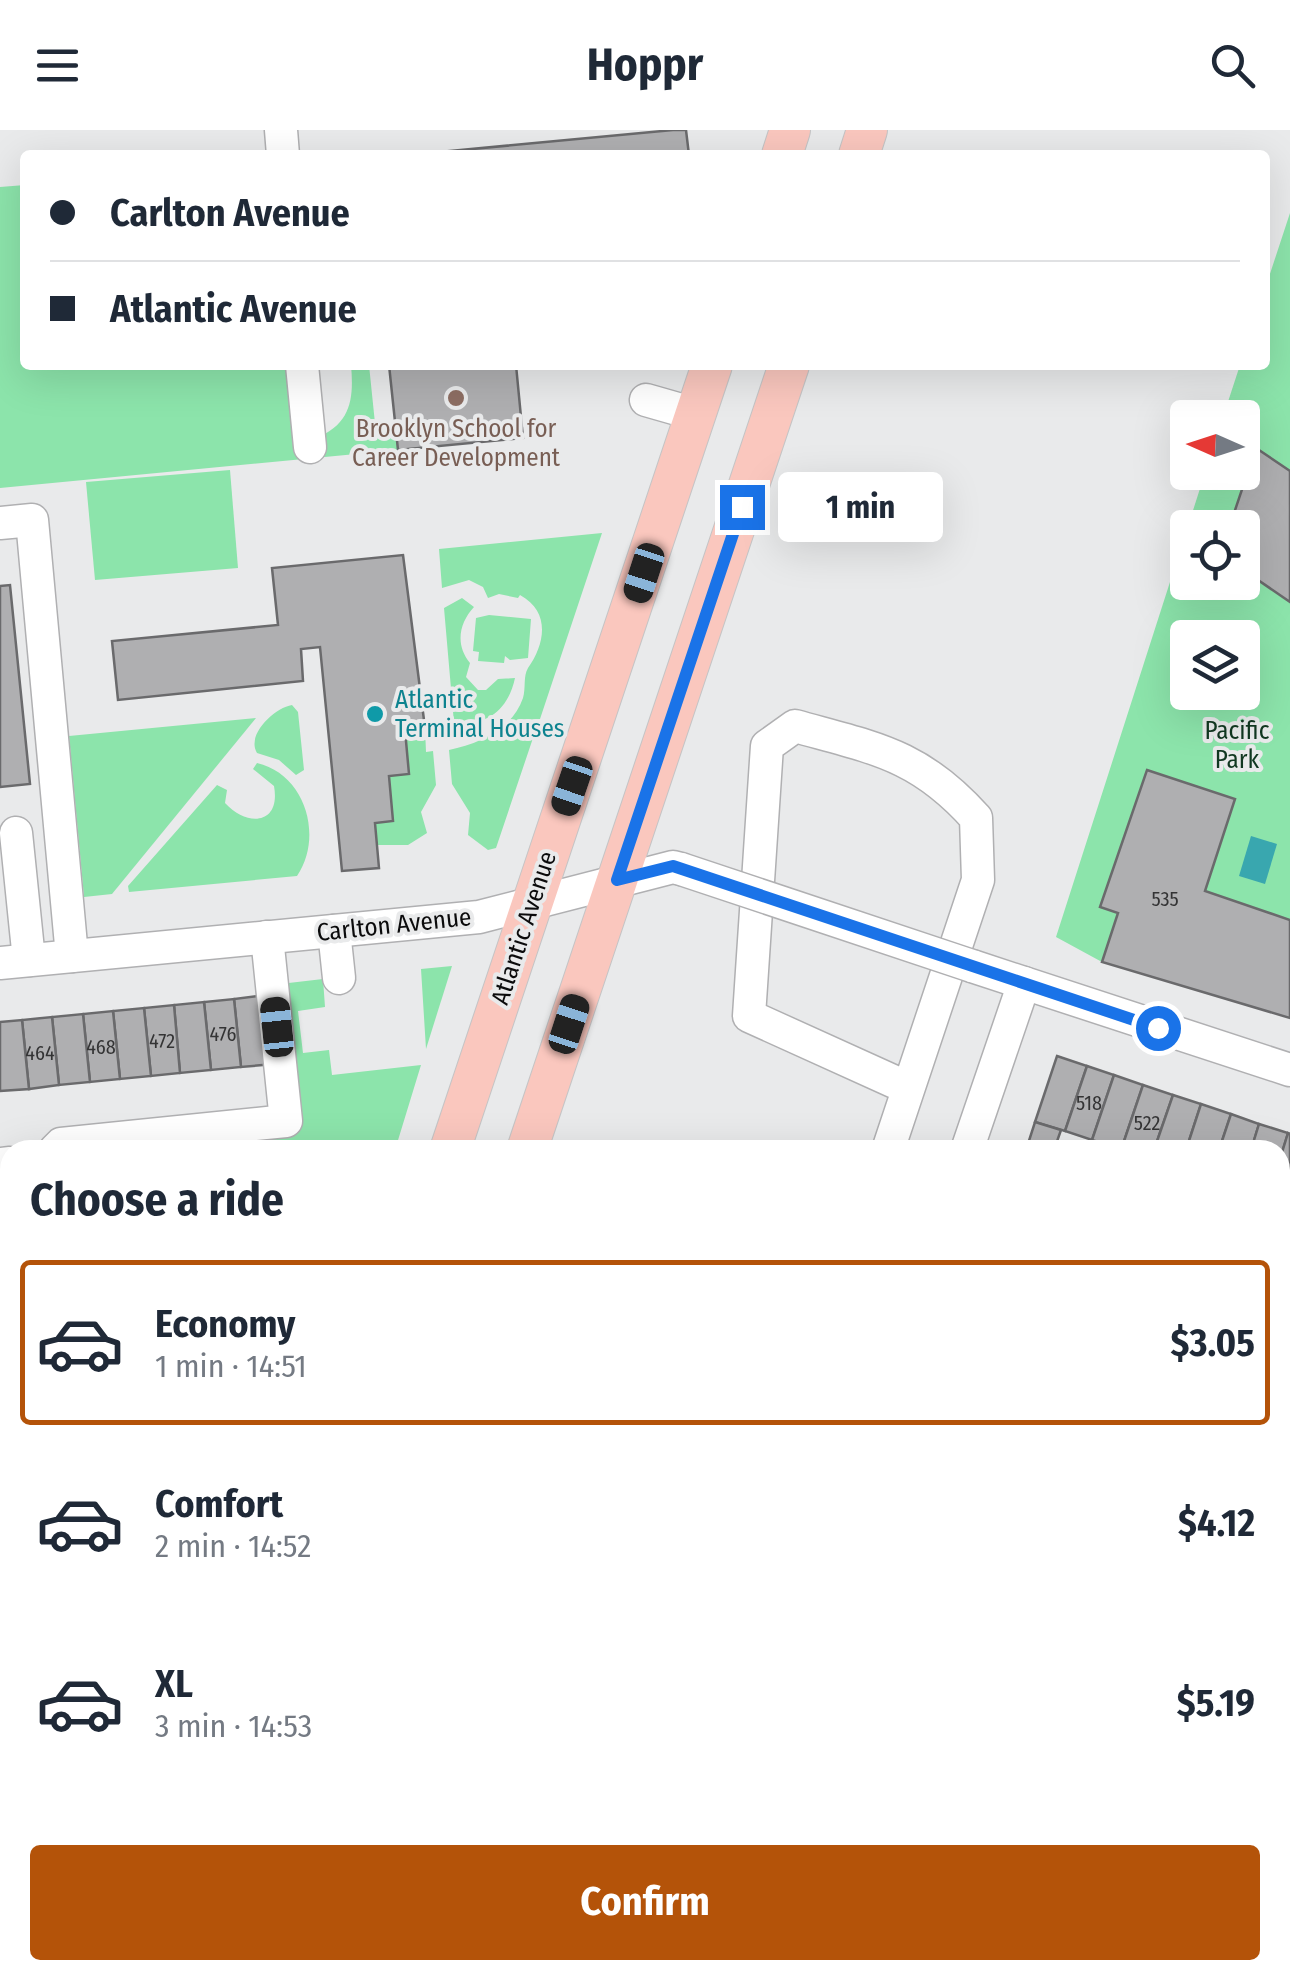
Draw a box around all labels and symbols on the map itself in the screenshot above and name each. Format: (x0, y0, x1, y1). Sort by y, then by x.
marker: Brooklyn School for Career Development (445, 387, 467, 409)
north arrow (1170, 400, 1260, 490)
place label: Brooklyn School for Career Development (352, 414, 561, 473)
callout: 1 min (777, 472, 942, 542)
route end (720, 485, 765, 530)
car (620, 540, 668, 606)
place label: Atlantic Terminal Houses (395, 685, 565, 744)
marker: Atlantic Terminal Houses (364, 703, 386, 725)
park label: Pacific Park (1205, 716, 1270, 775)
car (548, 753, 596, 819)
street label: Atlantic Avenue (485, 848, 563, 1008)
house number: 535 (1151, 887, 1179, 911)
street label: Carlton Avenue (315, 902, 473, 948)
car (545, 991, 593, 1057)
car (259, 996, 295, 1058)
route start (1136, 1006, 1181, 1051)
house number: 476 (210, 1022, 237, 1046)
house number: 472 (149, 1029, 175, 1053)
house number: 468 (86, 1035, 116, 1059)
house number: 464 (25, 1041, 55, 1065)
house number: 518 (1076, 1091, 1102, 1115)
house number: 522 (1134, 1111, 1160, 1135)

